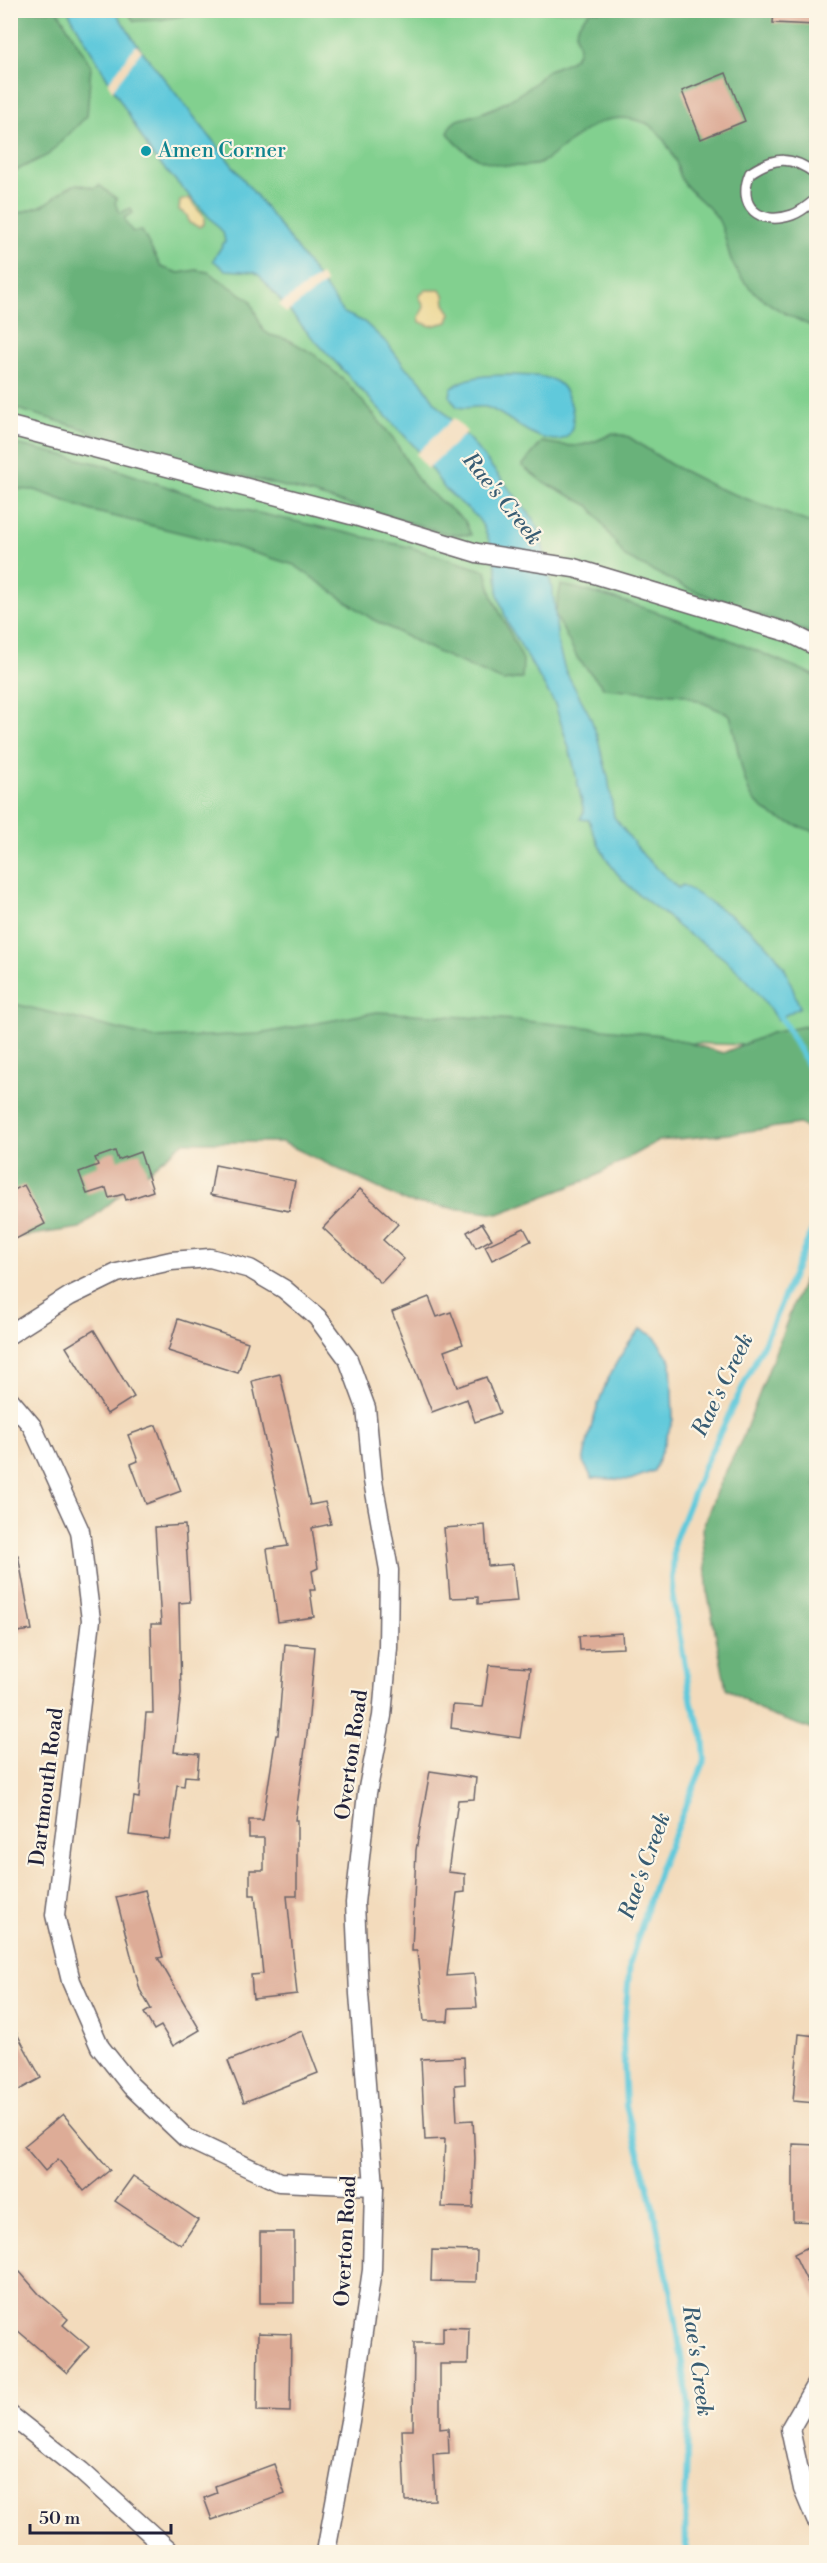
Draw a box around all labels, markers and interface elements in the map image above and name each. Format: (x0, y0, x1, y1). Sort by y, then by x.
place label: Amen Corner (157, 138, 286, 164)
marker: Amen Corner (139, 144, 153, 158)
water label: Rae's Creek (456, 446, 548, 551)
water label: Rae's Creek (686, 1329, 760, 1442)
street label: Overton Road (330, 1688, 374, 1822)
street label: Dartmouth Road (24, 1706, 70, 1868)
water label: Rae's Creek (613, 1809, 677, 1924)
street label: Overton Road (330, 2175, 362, 2307)
water label: Rae's Creek (676, 2303, 718, 2418)
scale bar (30, 2497, 171, 2535)
text: 50 m (39, 2507, 81, 2530)

